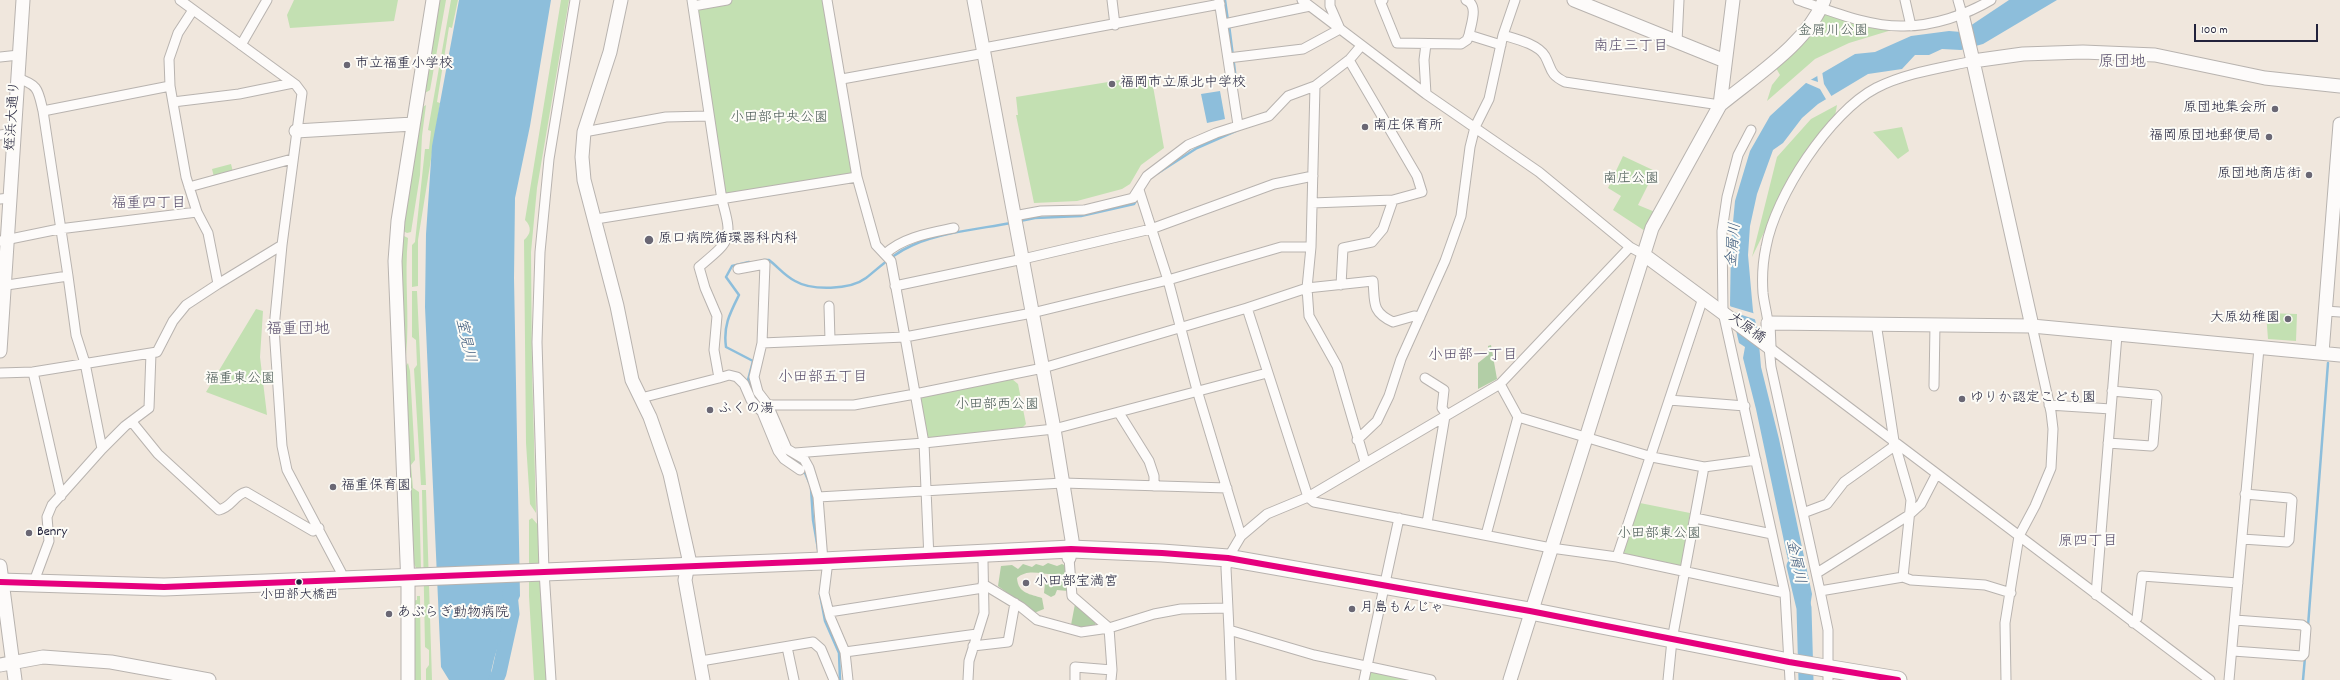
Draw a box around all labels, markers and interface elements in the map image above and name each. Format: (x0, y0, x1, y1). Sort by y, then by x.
scale bar (2196, 16, 2320, 42)
text: 100 m (2201, 22, 2228, 39)
park label: 金屑川公園 (1798, 24, 1868, 40)
district label: 南庄三丁目 (1594, 39, 1668, 57)
district label: 原団地 (2098, 54, 2146, 74)
place label: 市立福重小学校 (355, 57, 453, 73)
marker: 市立福重小学校 (342, 60, 352, 70)
place label: 福岡市立原北中学校 (1120, 76, 1246, 92)
marker: 福岡市立原北中学校 (1107, 79, 1117, 89)
street label: 姪浜大通り (3, 80, 25, 152)
place label: 原団地集会所 (2183, 101, 2267, 117)
marker: 原団地集会所 (2270, 104, 2280, 114)
park label: 小田部中央公園 (730, 111, 828, 127)
place label: 南庄保育所 (1373, 119, 1443, 135)
marker: 南庄保育所 (1360, 122, 1370, 132)
place label: 福岡原団地郵便局 (2149, 129, 2261, 145)
marker: 福岡原団地郵便局 (2264, 132, 2274, 142)
place label: 原団地商店街 (2217, 167, 2301, 183)
marker: 原団地商店街 (2304, 170, 2314, 180)
park label: 南庄公園 (1603, 172, 1659, 188)
district label: 福重四丁目 (112, 196, 186, 214)
water label: 金屑川 (1724, 222, 1746, 268)
place label: 原口病院循環器科内科 (658, 232, 798, 248)
marker: 原口病院循環器科内科 (643, 234, 655, 246)
street label: 大原橋 (1724, 310, 1768, 348)
place label: 大原幼稚園 (2210, 311, 2280, 327)
marker: 大原幼稚園 (2283, 314, 2293, 324)
water label: 室見川 (450, 317, 478, 365)
district label: 福重団地 (266, 321, 330, 341)
district label: 小田部一丁目 (1428, 348, 1518, 366)
district label: 小田部五丁目 (778, 370, 868, 388)
park label: 福重東公園 (205, 372, 275, 388)
place label: ゆりか認定こども園 (1970, 391, 2096, 407)
marker: ゆりか認定こども園 (1957, 394, 1967, 404)
park label: 小田部西公園 (955, 398, 1039, 414)
place label: ふくの湯 (718, 402, 774, 418)
marker: ふくの湯 (705, 405, 715, 415)
place label: 福重保育園 (341, 479, 411, 495)
marker: 福重保育園 (328, 482, 338, 492)
place label: Benry (37, 525, 67, 541)
park label: 小田部東公園 (1617, 527, 1701, 543)
marker: Benry (24, 528, 34, 538)
district label: 原四丁目 (2058, 534, 2118, 552)
water label: 金屑川 (1781, 538, 1807, 586)
place label: 小田部宝満宮 (1034, 575, 1118, 591)
marker: 小田部大橋西 (294, 577, 304, 587)
marker: 小田部宝満宮 (1021, 578, 1031, 588)
place label: 小田部大橋西 (260, 588, 338, 604)
place label: 月島もんじゃ (1360, 601, 1444, 617)
marker: 月島もんじゃ (1347, 604, 1357, 614)
place label: あぶらぎ動物病院 (397, 606, 509, 622)
marker: あぶらぎ動物病院 (384, 609, 394, 619)

